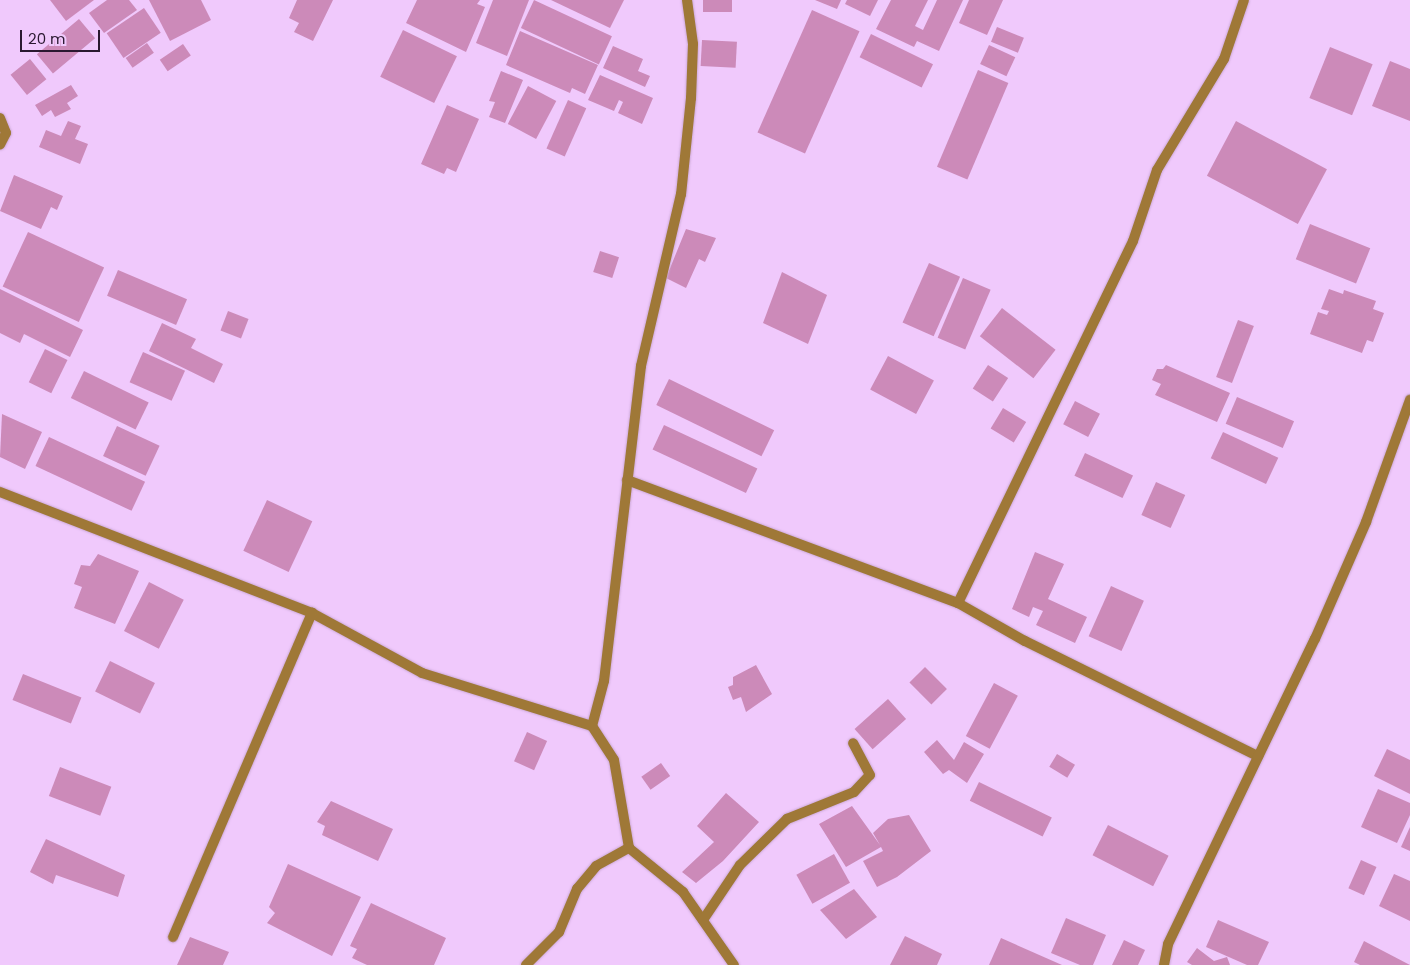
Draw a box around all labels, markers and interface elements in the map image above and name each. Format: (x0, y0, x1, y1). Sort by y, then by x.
scale bar (22, 20, 102, 52)
text: 20 m (28, 28, 66, 49)

